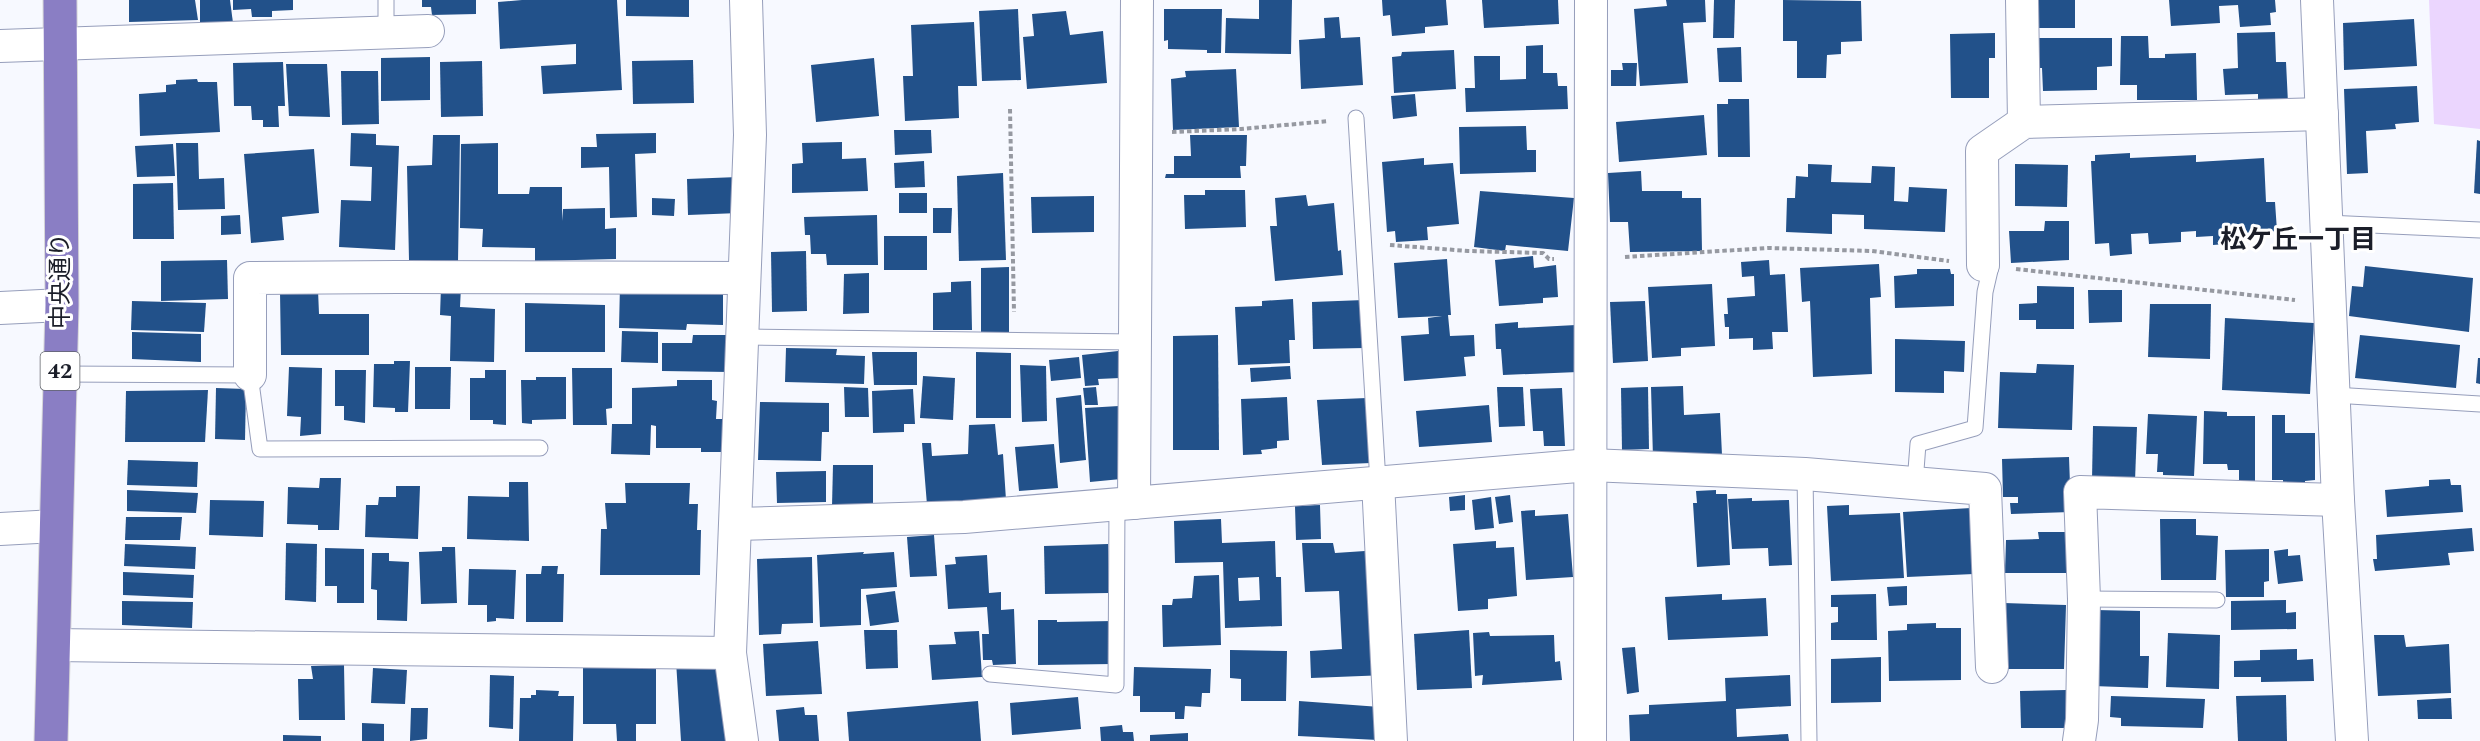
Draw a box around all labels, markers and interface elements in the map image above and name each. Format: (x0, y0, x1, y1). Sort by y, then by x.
district label: 松ケ丘一丁目 (2220, 220, 2376, 260)
street label: 中央通り (43, 233, 79, 329)
road number: 42 (40, 352, 80, 390)

